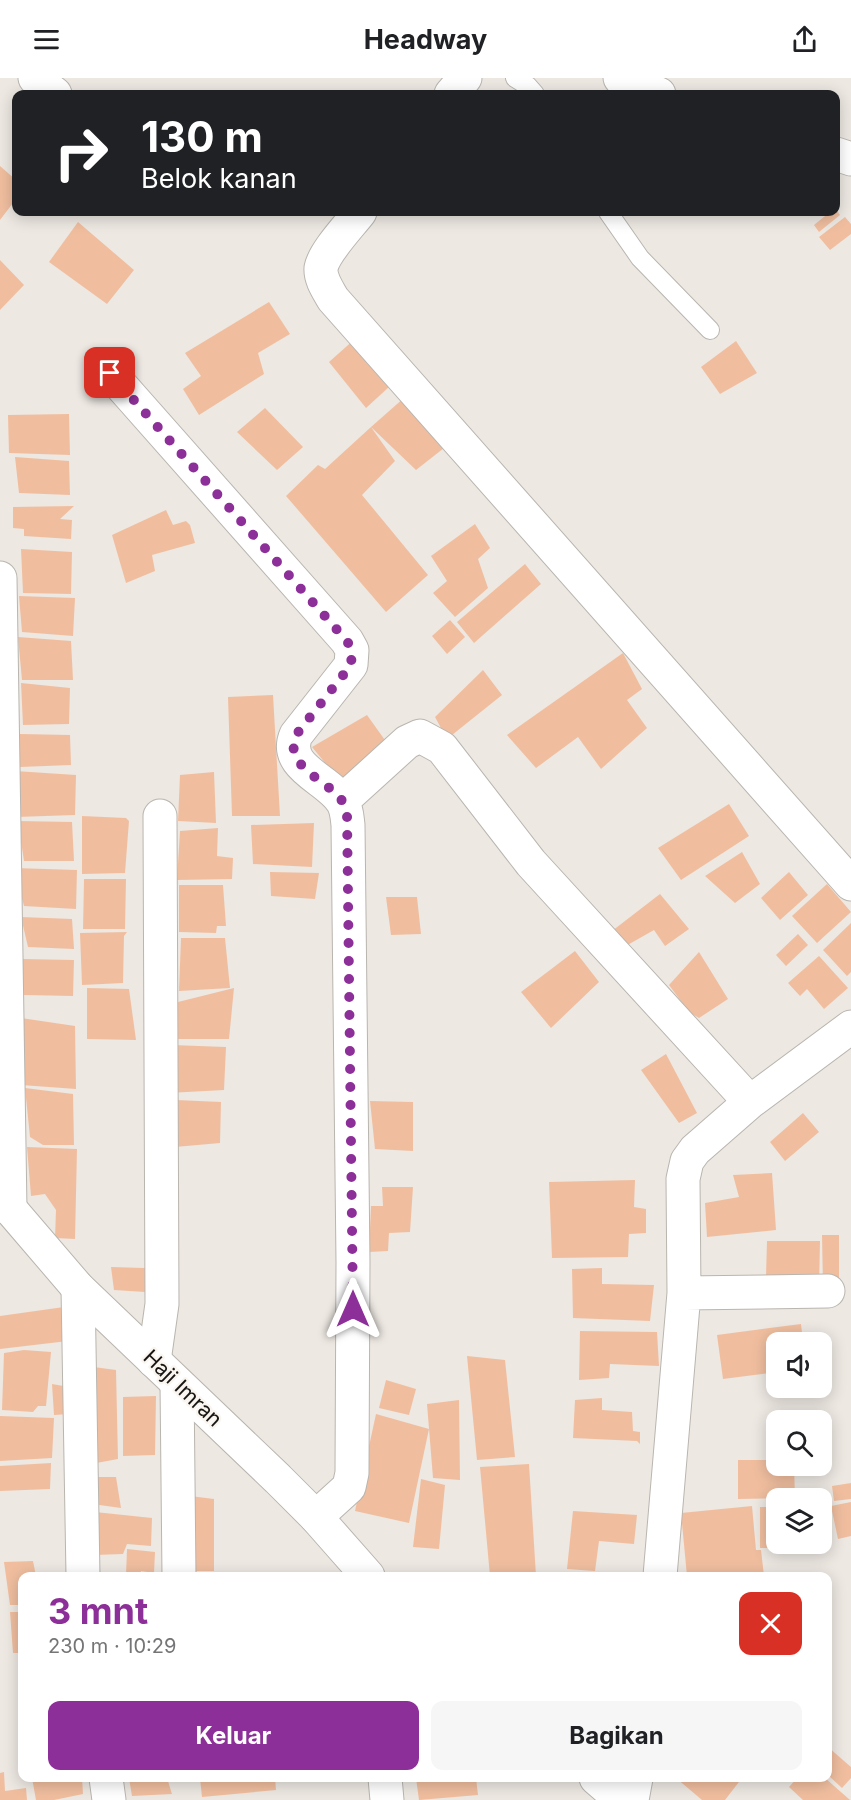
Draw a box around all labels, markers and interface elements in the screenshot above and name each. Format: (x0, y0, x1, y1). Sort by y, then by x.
icon: menu (30, 23, 63, 56)
text: Headway (364, 23, 487, 56)
icon: share (788, 23, 821, 56)
text: 130 m (141, 111, 263, 162)
icon: right (42, 114, 120, 192)
text: Belok kanan (141, 162, 297, 195)
pin (84, 347, 135, 398)
icon: arrive (93, 356, 126, 389)
position arrow (321, 1277, 385, 1341)
map controls (766, 1332, 832, 1554)
button: sound (766, 1332, 832, 1398)
street label: Haji Imran (138, 1344, 228, 1432)
button: search (766, 1410, 832, 1476)
button: layers (766, 1488, 832, 1554)
text: 3 mnt (48, 1589, 148, 1633)
button: close (739, 1592, 802, 1655)
text: 230 m · 10:29 (48, 1634, 176, 1658)
button: Keluar (48, 1701, 419, 1770)
button: Bagikan (431, 1701, 802, 1770)

